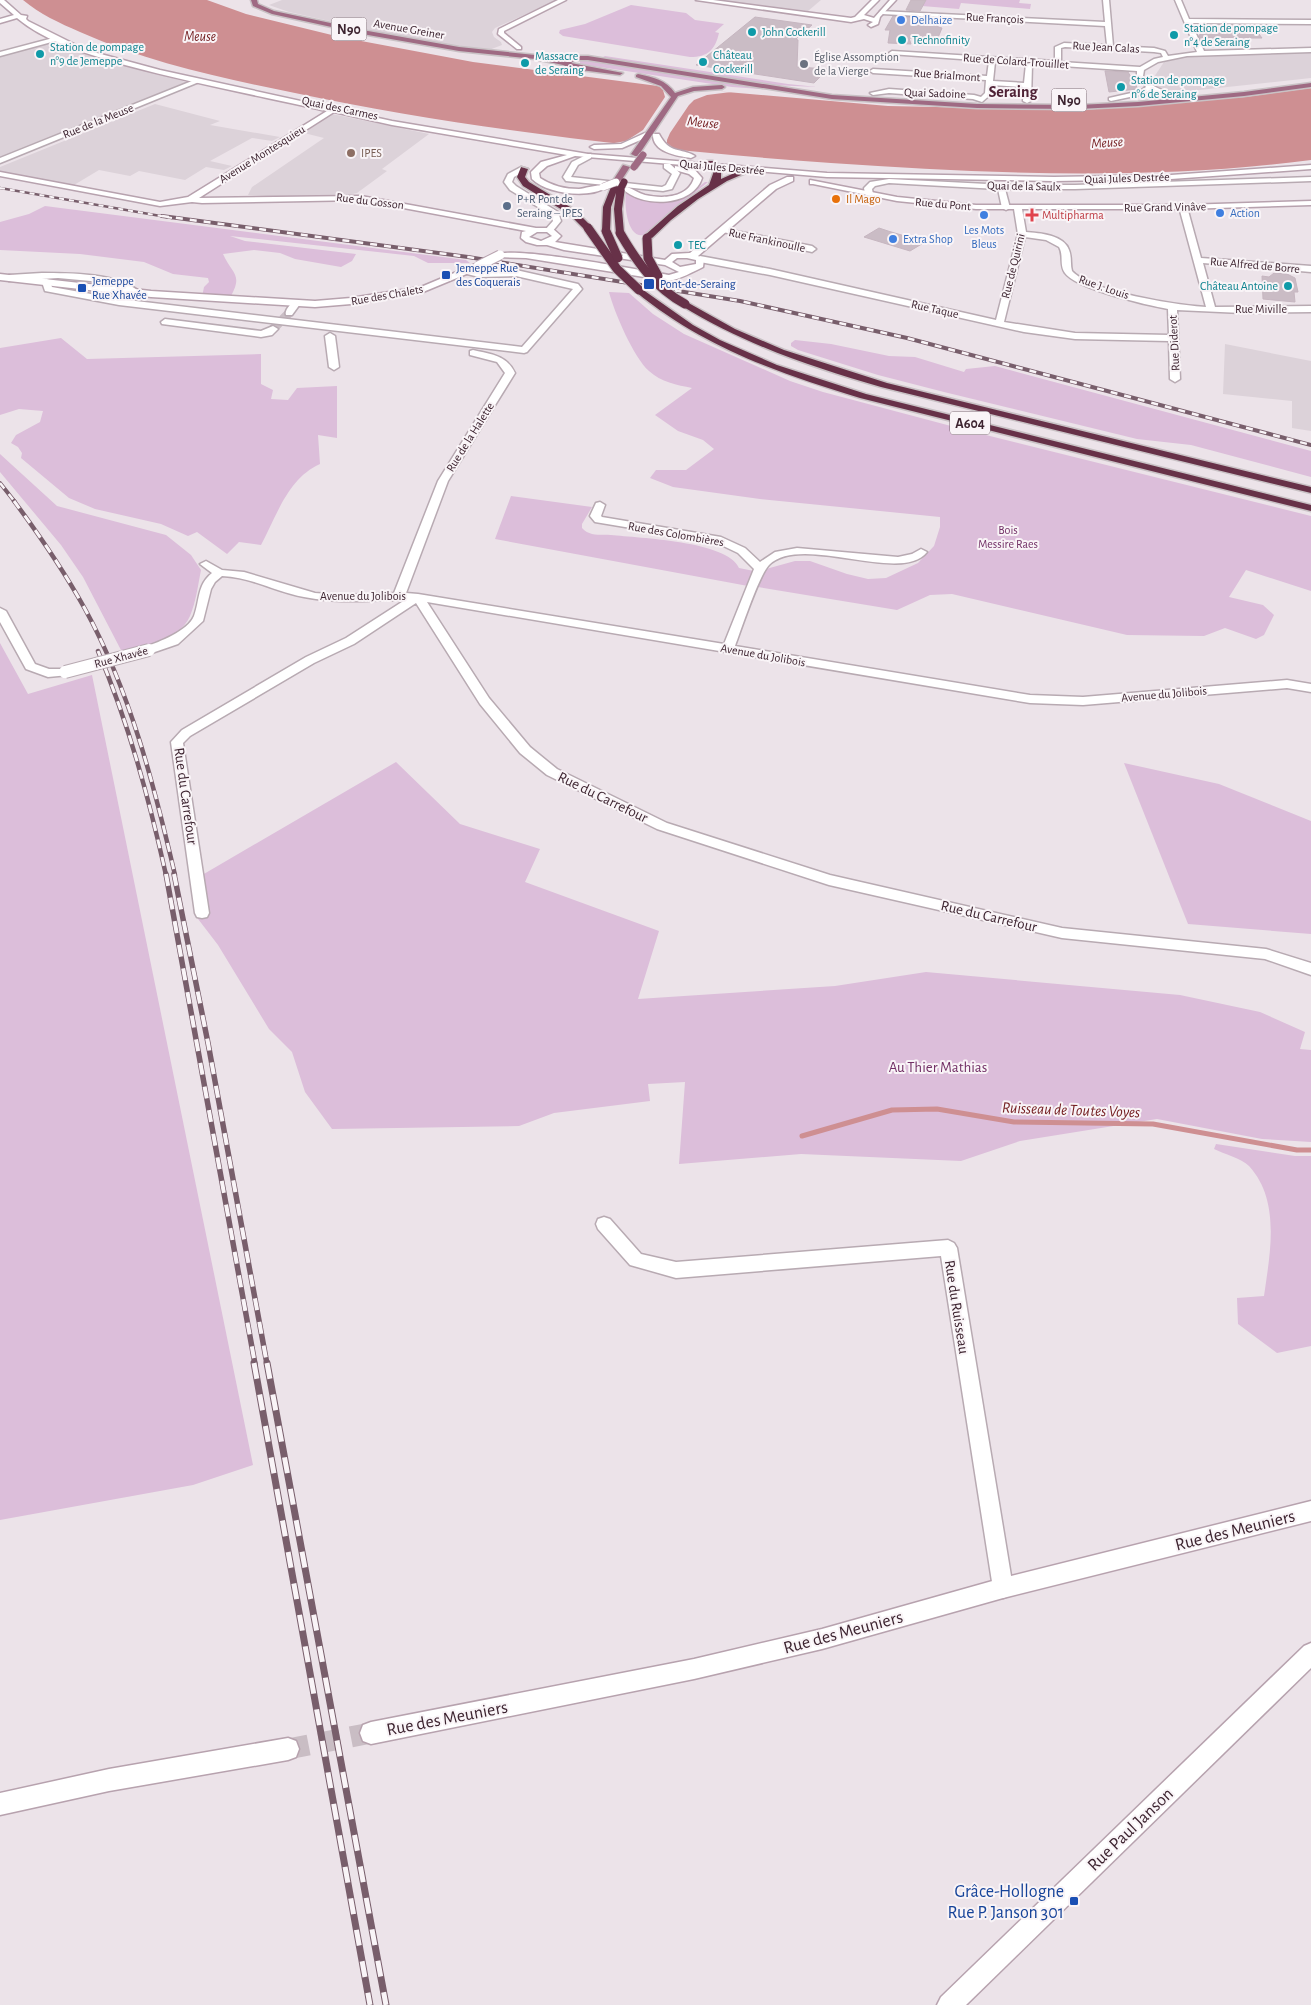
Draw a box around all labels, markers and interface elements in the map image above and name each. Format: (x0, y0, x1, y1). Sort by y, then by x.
street label: Rue François (966, 10, 1024, 26)
marker: Delhaize (895, 14, 907, 26)
place label: Delhaize (911, 14, 952, 26)
street label: Avenue Greiner (373, 17, 446, 41)
road number: N90 (332, 18, 366, 40)
place label: Station de pompage n°4 de Seraing (1184, 22, 1278, 48)
marker: John Cockerill (746, 26, 758, 38)
place label: John Cockerill (762, 26, 826, 38)
marker: Station de pompage n°4 de Seraing (1168, 29, 1180, 41)
water label: Meuse (184, 30, 216, 44)
marker: Technofinity (896, 34, 908, 46)
place label: Technofinity (912, 34, 970, 47)
street label: Rue Jean Calas (1072, 39, 1140, 55)
place label: Station de pompage n°9 de Jemeppe (50, 41, 144, 67)
marker: Station de pompage n°9 de Jemeppe (34, 48, 46, 60)
place label: Château Cockerill (713, 49, 753, 75)
place label: Massacre de Seraing (535, 50, 584, 76)
place label: Église Assomption de la Vierge (814, 50, 899, 77)
street label: Rue de Colard-Trouillet (963, 51, 1070, 71)
marker: Château Cockerill (697, 56, 709, 68)
marker: Massacre de Seraing (519, 57, 531, 69)
marker: Église Assomption de la Vierge (798, 58, 810, 70)
street label: Rue Brialmont (913, 67, 981, 83)
place label: Station de pompage n°6 de Seraing (1131, 74, 1225, 100)
marker: Station de pompage n°6 de Seraing (1115, 81, 1127, 93)
district label: Seraing (988, 84, 1039, 100)
street label: Quai Sadoine (904, 86, 966, 101)
road number: N90 (1052, 88, 1086, 112)
street label: Quai des Carmes (301, 94, 379, 123)
street label: Rue de la Meuse (61, 101, 135, 141)
water label: Meuse (686, 114, 719, 132)
street label: Avenue Montesquieu (217, 123, 307, 185)
water label: Meuse (1091, 135, 1123, 151)
marker: IPES (345, 147, 357, 159)
place label: IPES (361, 147, 382, 159)
street label: Quai Jules Destrée (679, 157, 765, 178)
street label: Quai Jules Destrée (1084, 171, 1170, 186)
street label: Quai de la Saulx (987, 179, 1061, 194)
street label: Rue du Gosson (335, 191, 405, 211)
place label: P+R Pont de Seraing – IPES (517, 193, 583, 219)
marker: Il Mago (830, 193, 842, 205)
place label: Il Mago (846, 193, 881, 205)
street label: Rue du Pont (915, 196, 972, 212)
marker: P+R Pont de Seraing – IPES (501, 200, 513, 212)
street label: Rue Grand Vinâve (1124, 200, 1206, 214)
marker: Action (1214, 207, 1226, 219)
place label: Action (1230, 207, 1260, 219)
marker: Les Mots Bleus (978, 209, 990, 221)
marker: Multipharma (1026, 209, 1038, 221)
place label: Multipharma (1042, 209, 1104, 221)
place label: Les Mots Bleus (964, 224, 1004, 250)
street label: Rue Frankinoulle (727, 226, 807, 254)
street label: Rue de Quirini (999, 232, 1028, 300)
marker: Extra Shop (887, 233, 899, 245)
place label: Extra Shop (903, 233, 953, 245)
marker: TEC (672, 239, 684, 251)
place label: TEC (688, 239, 706, 251)
street label: Rue Alfred de Borre (1210, 255, 1300, 275)
place label: Jemeppe Rue des Coquerais (456, 262, 520, 288)
marker: Jemeppe Rue des Coquerais (440, 269, 452, 281)
street label: Rue J. Louis (1077, 273, 1131, 301)
place label: Jemeppe Rue Xhavée (92, 275, 147, 301)
marker: Pont-de-Seraing (642, 277, 656, 291)
place label: Pont-de-Seraing (660, 278, 736, 290)
place label: Château Antoine (1200, 280, 1278, 292)
marker: Château Antoine (1282, 280, 1294, 292)
marker: Jemeppe Rue Xhavée (76, 282, 88, 294)
street label: Rue des Chalets (350, 283, 424, 307)
street label: Rue Taque (910, 298, 960, 320)
street label: Rue Miville (1235, 303, 1287, 315)
street label: Rue Diderot (1167, 315, 1181, 371)
street label: Rue de la Halette (444, 400, 496, 474)
road number: A604 (950, 412, 990, 434)
street label: Rue des Colombières (627, 520, 725, 548)
park label: Bois Messire Raes (978, 524, 1038, 550)
street label: Avenue du Jolibois (320, 590, 406, 602)
street label: Avenue du Jolibois (720, 642, 806, 668)
street label: Rue Xhavée (93, 644, 149, 670)
street label: Avenue du Jolibois (1121, 684, 1207, 704)
street label: Rue du Carrefour (171, 746, 200, 846)
street label: Rue du Carrefour (555, 769, 650, 826)
street label: Rue du Carrefour (939, 898, 1039, 935)
park label: Au Thier Mathias (889, 1060, 987, 1075)
water label: Ruisseau de Toutes Voyes (1002, 1100, 1140, 1120)
street label: Rue du Ruisseau (942, 1259, 971, 1355)
street label: Rue des Meuniers (1173, 1507, 1297, 1555)
street label: Rue des Meuniers (782, 1608, 905, 1658)
street label: Rue des Meuniers (385, 1698, 509, 1740)
street label: Rue Paul Janson (1084, 1785, 1177, 1875)
place label: Grâce-Hollogne Rue P. Janson 301 (947, 1883, 1064, 1922)
marker: Grâce-Hollogne Rue P. Janson 301 (1068, 1895, 1080, 1907)

